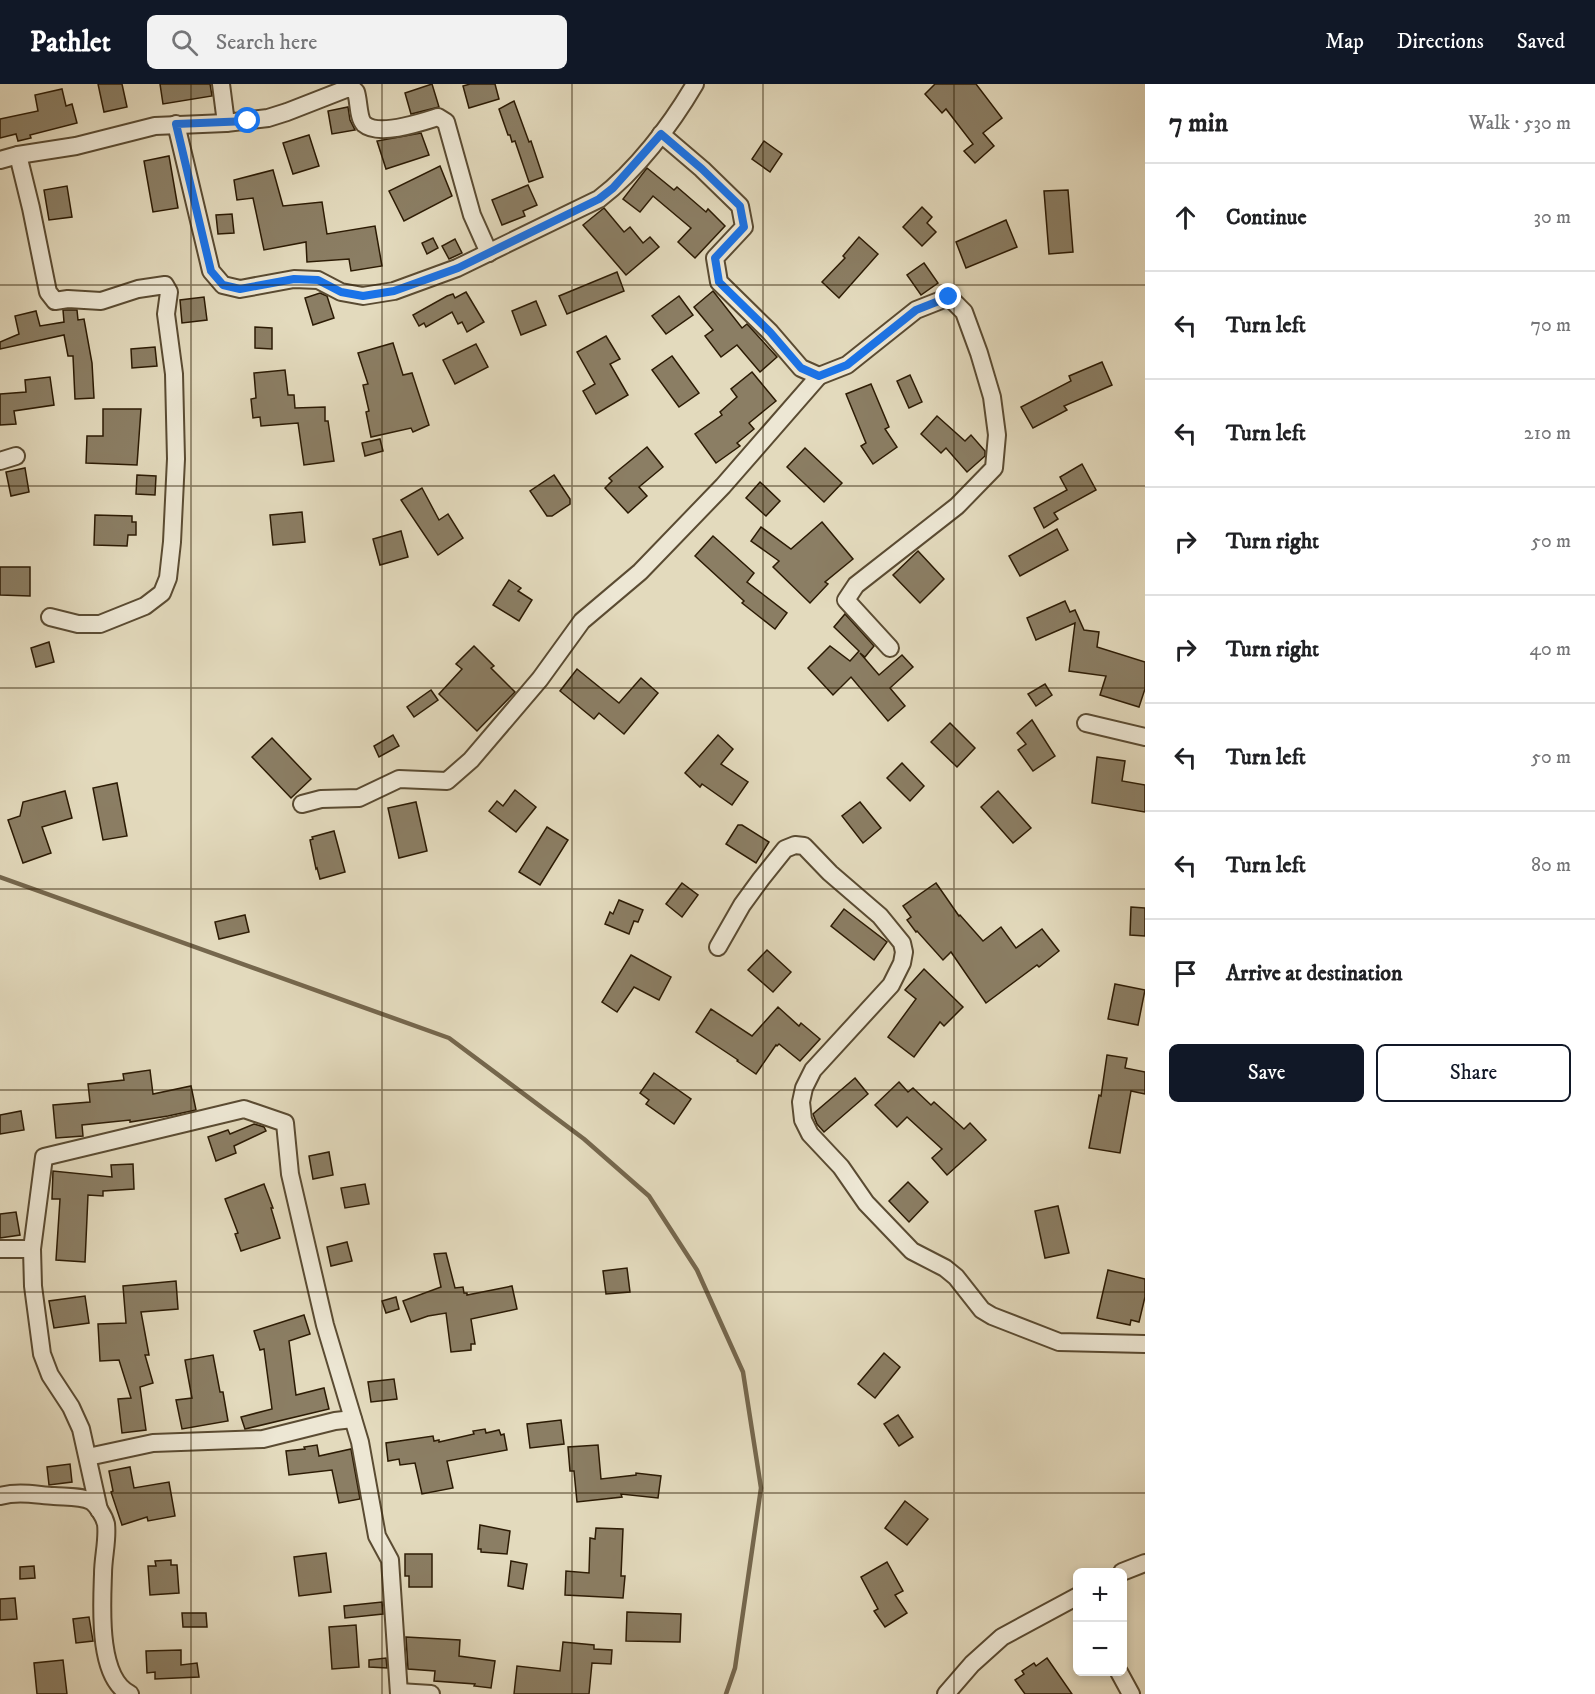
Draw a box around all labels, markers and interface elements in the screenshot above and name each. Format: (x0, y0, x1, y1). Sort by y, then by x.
search box (147, 15, 567, 69)
text: Pathlet (30, 25, 111, 60)
icon: search (168, 26, 201, 59)
text: Search here (216, 29, 317, 56)
text: Map (1325, 29, 1364, 55)
text: Directions (1397, 29, 1484, 55)
text: Saved (1517, 29, 1565, 55)
route start (234, 107, 260, 133)
text: 7 min (1169, 107, 1228, 140)
text: Walk · 530 m (1469, 111, 1571, 136)
icon: ahead (1169, 201, 1202, 234)
text: Continue (1226, 204, 1307, 231)
text: 30 m (1533, 205, 1571, 230)
route end (935, 283, 961, 309)
icon: left (1169, 309, 1202, 342)
text: Turn left (1226, 312, 1306, 339)
text: 70 m (1530, 313, 1571, 338)
icon: left (1169, 417, 1202, 450)
text: Turn left (1226, 420, 1306, 447)
text: 210 m (1524, 421, 1571, 446)
icon: right (1169, 525, 1202, 558)
text: Turn right (1226, 528, 1319, 555)
text: 50 m (1531, 529, 1571, 554)
icon: right (1169, 633, 1202, 666)
text: Turn right (1226, 636, 1319, 663)
text: 40 m (1529, 637, 1571, 662)
icon: left (1169, 741, 1202, 774)
text: Turn left (1226, 744, 1306, 771)
text: 50 m (1531, 745, 1571, 770)
icon: left (1169, 849, 1202, 882)
text: Turn left (1226, 852, 1306, 879)
text: 80 m (1531, 853, 1571, 878)
icon: arrive (1169, 957, 1202, 990)
text: Arrive at destination (1226, 960, 1403, 987)
button: Save (1169, 1044, 1364, 1102)
button: Share (1376, 1044, 1571, 1102)
map controls (1073, 1568, 1127, 1676)
button: + (1073, 1568, 1127, 1622)
button: − (1073, 1622, 1127, 1676)

